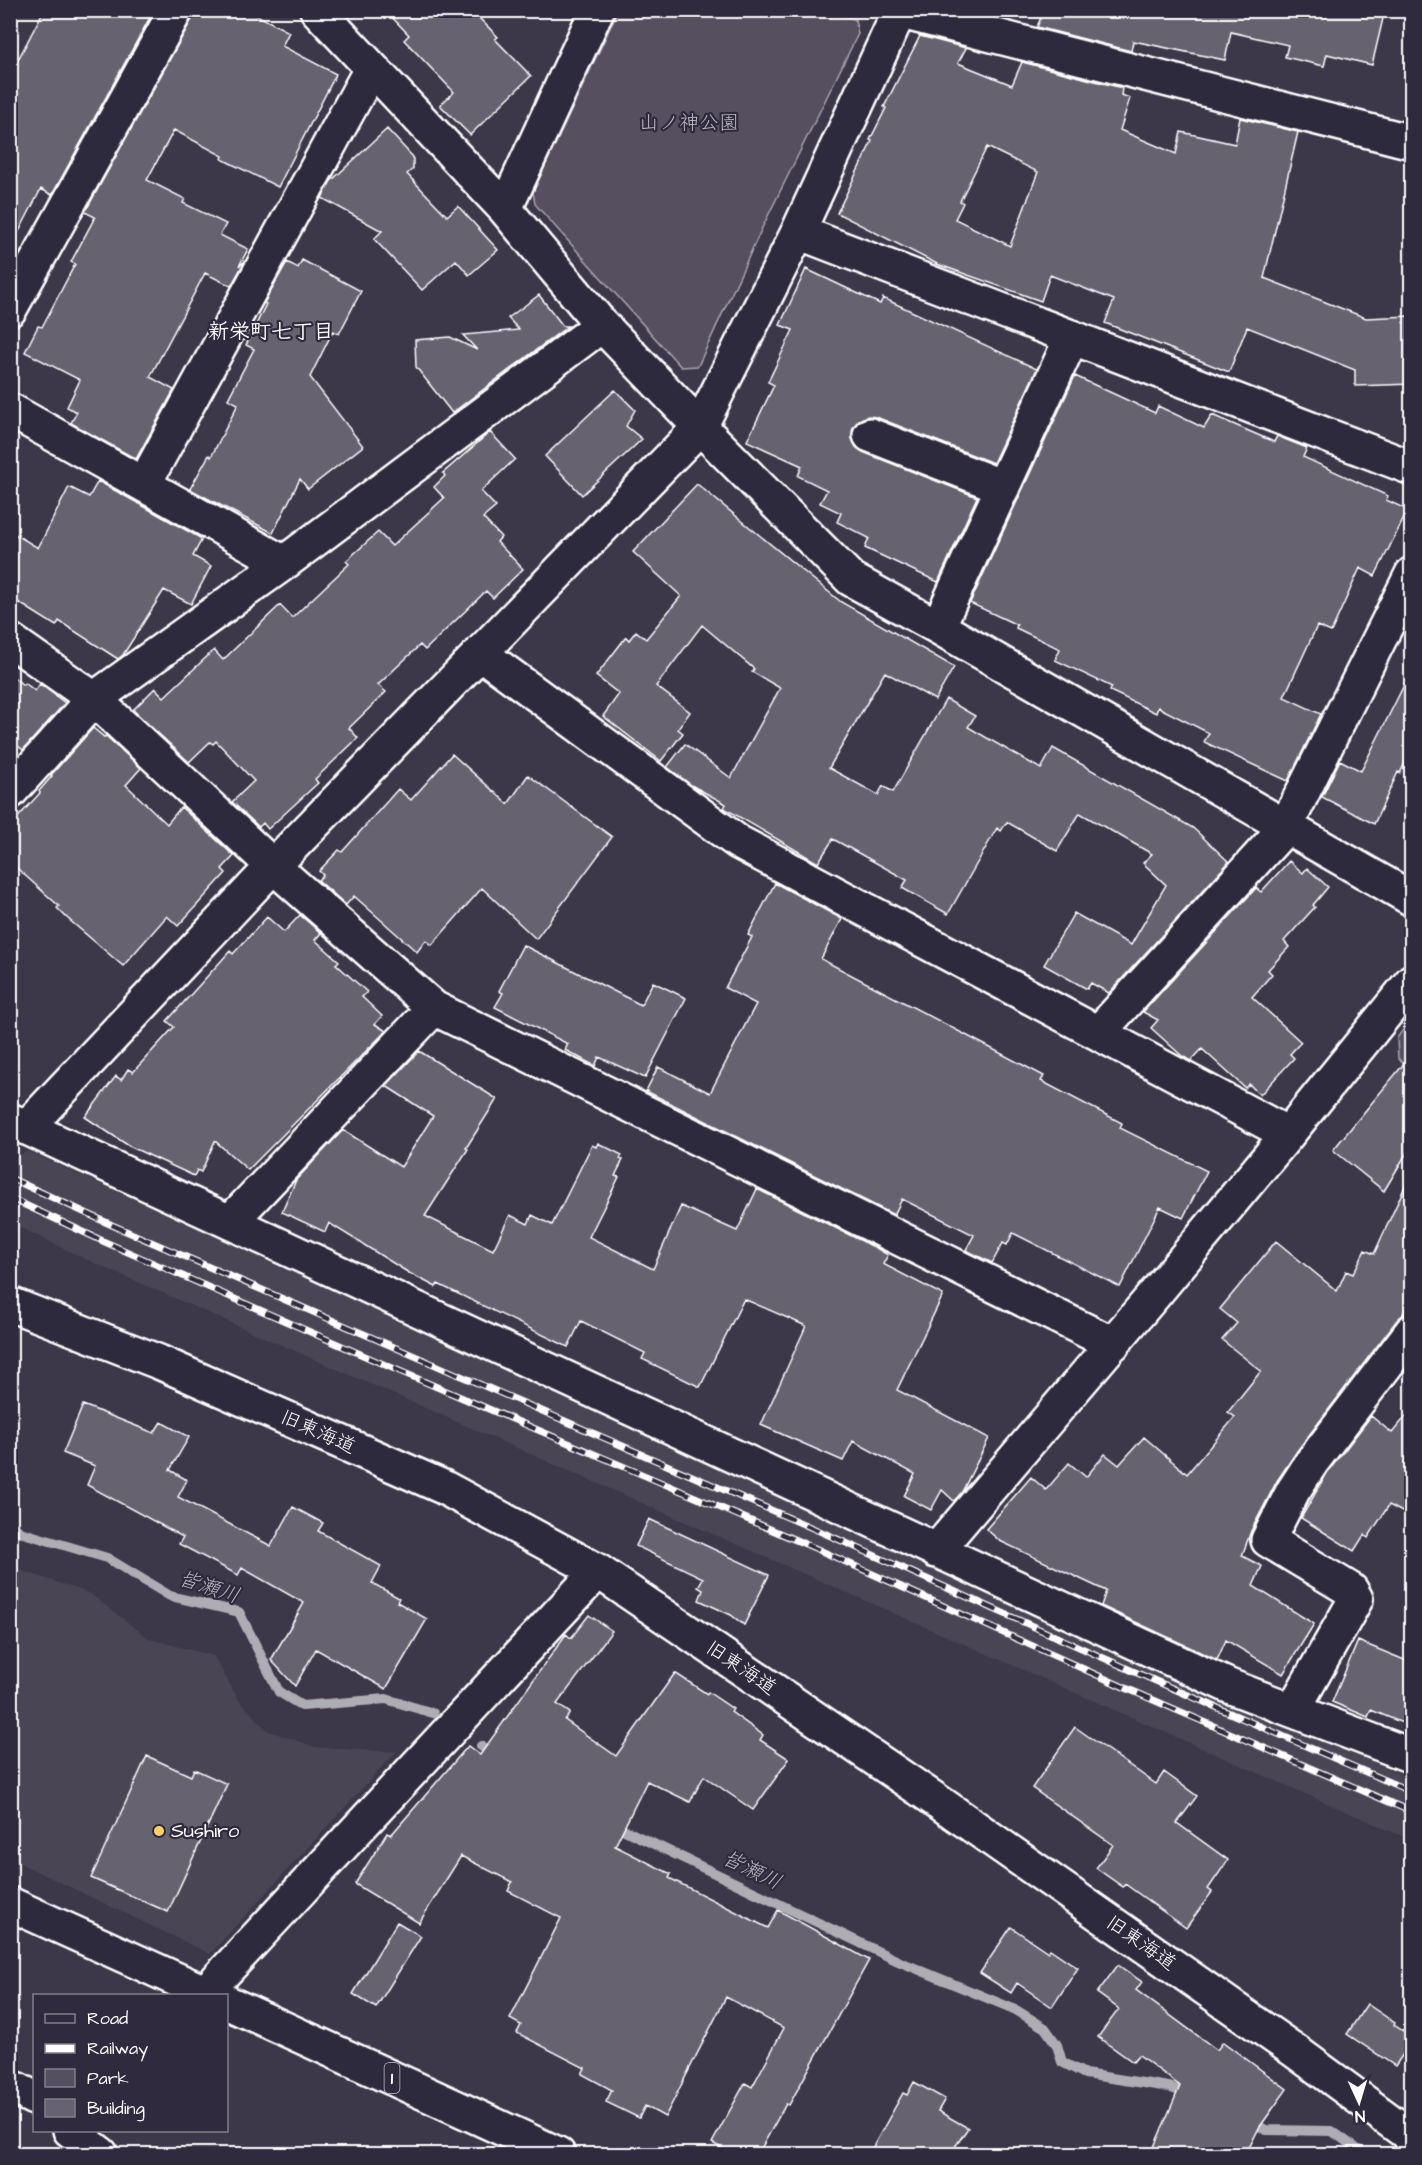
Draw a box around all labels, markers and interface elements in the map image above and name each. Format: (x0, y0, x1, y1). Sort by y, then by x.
park label: 山ノ神公園 (639, 109, 739, 137)
district label: 新栄町七丁目 (208, 317, 334, 346)
street label: 旧東海道 (276, 1403, 360, 1461)
water label: 皆瀬川 (175, 1563, 243, 1611)
street label: 旧東海道 (700, 1634, 782, 1702)
place label: Sushiro (171, 1817, 239, 1845)
marker: Sushiro (152, 1824, 166, 1838)
water label: 皆瀬川 (717, 1843, 787, 1897)
street label: 旧東海道 (1100, 1909, 1182, 1977)
legend (33, 1994, 228, 2132)
text: Road (87, 2006, 128, 2031)
text: Railway (87, 2036, 148, 2062)
road number: 1 (384, 2063, 400, 2093)
text: Park (87, 2066, 129, 2091)
north arrow (1329, 2072, 1389, 2132)
text: Building (87, 2096, 145, 2122)
text: N (1354, 2105, 1366, 2127)

